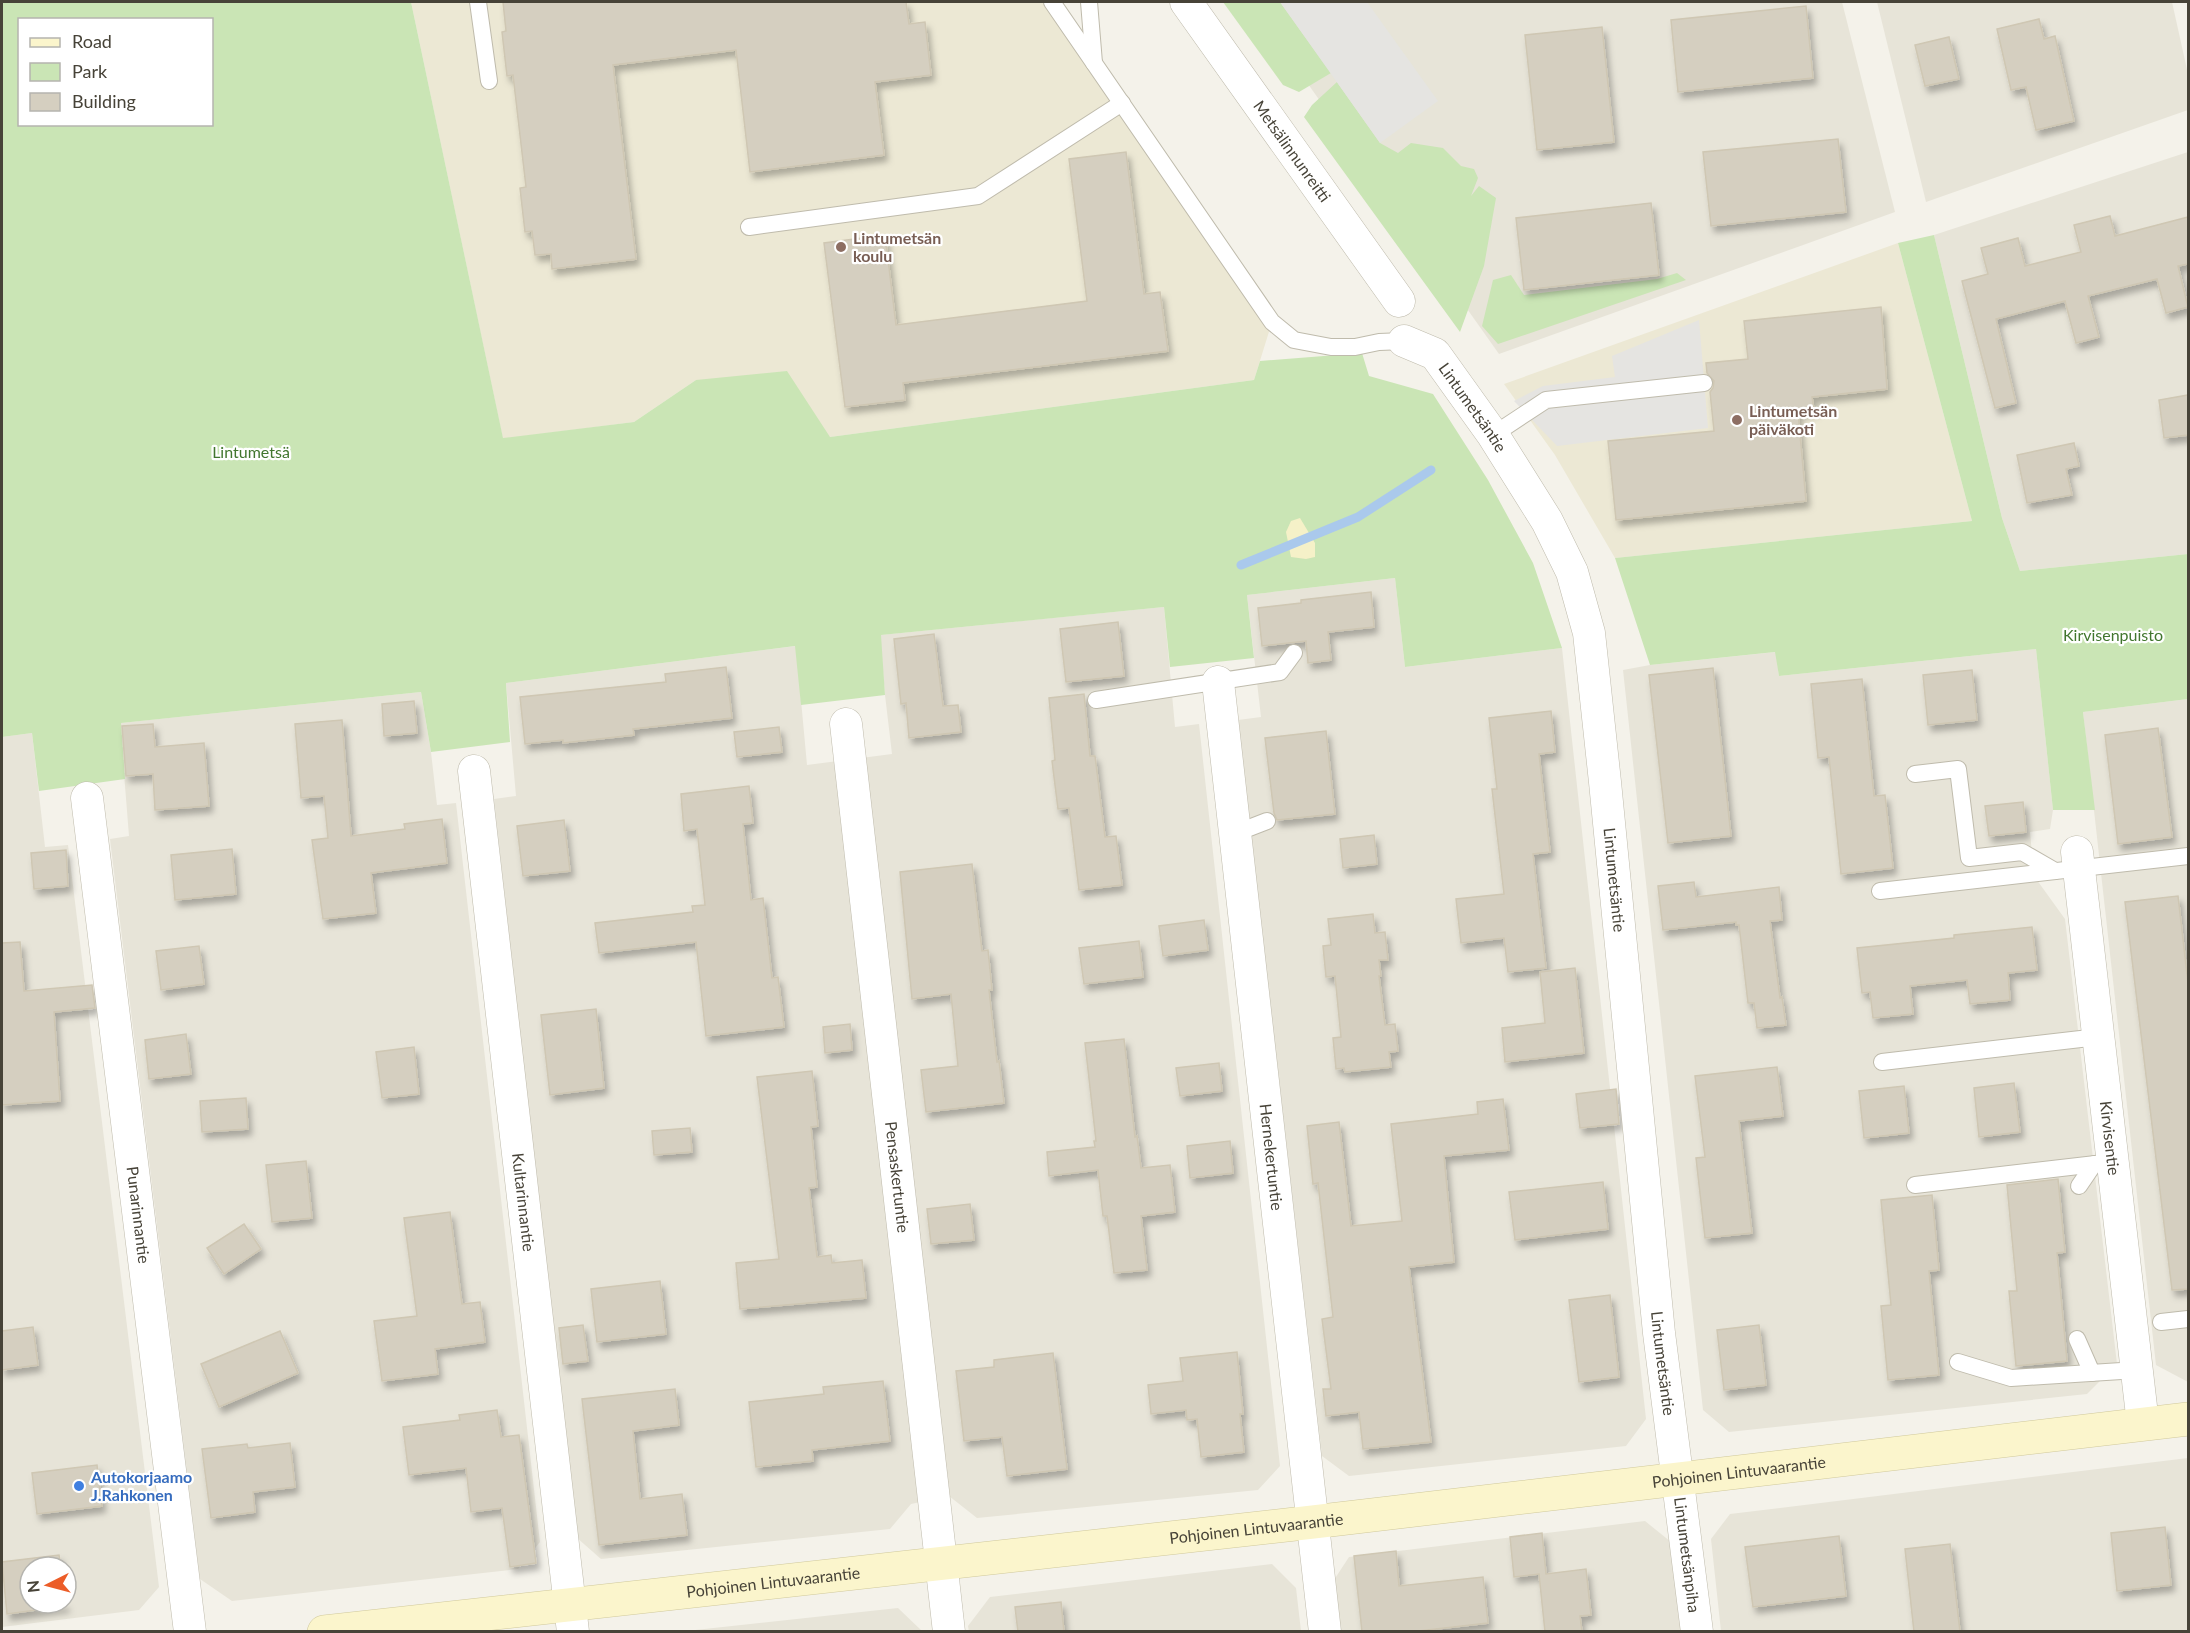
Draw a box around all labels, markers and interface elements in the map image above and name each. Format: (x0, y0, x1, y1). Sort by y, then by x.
legend (18, 18, 213, 126)
text: Road (72, 30, 112, 52)
text: Park (72, 60, 108, 82)
text: Building (72, 90, 136, 112)
street label: Metsälinnunreitti (1250, 96, 1335, 205)
place label: Lintumetsän koulu (853, 228, 941, 265)
marker: Lintumetsän koulu (834, 240, 848, 254)
street label: Lintumetsäntie (1435, 359, 1511, 455)
place label: Lintumetsän päiväkoti (1749, 401, 1837, 438)
marker: Lintumetsän päiväkoti (1730, 413, 1744, 427)
park label: Lintumetsä (212, 442, 290, 461)
park label: Kirvisenpuisto (2063, 625, 2163, 644)
street label: Lintumetsäntie (1601, 827, 1630, 933)
street label: Kirvisentie (2097, 1100, 2124, 1176)
street label: Hernekertuntie (1257, 1103, 1287, 1211)
street label: Pensaskertuntie (882, 1120, 914, 1234)
street label: Kultarinnantie (509, 1152, 539, 1252)
street label: Punarinnantie (124, 1165, 154, 1265)
street label: Lintumetsäntie (1648, 1310, 1679, 1417)
street label: Pohjoinen Lintuvaarantie (1651, 1452, 1827, 1491)
place label: Autokorjaamo J.Rahkonen (90, 1467, 192, 1504)
marker: Autokorjaamo J.Rahkonen (72, 1479, 86, 1493)
street label: Lintumetsänpiha (1671, 1496, 1704, 1614)
street label: Pohjoinen Lintuvaarantie (1168, 1509, 1344, 1547)
north arrow (18, 1555, 78, 1615)
street label: Pohjoinen Lintuvaarantie (685, 1562, 861, 1601)
text: N (22, 1579, 43, 1594)

